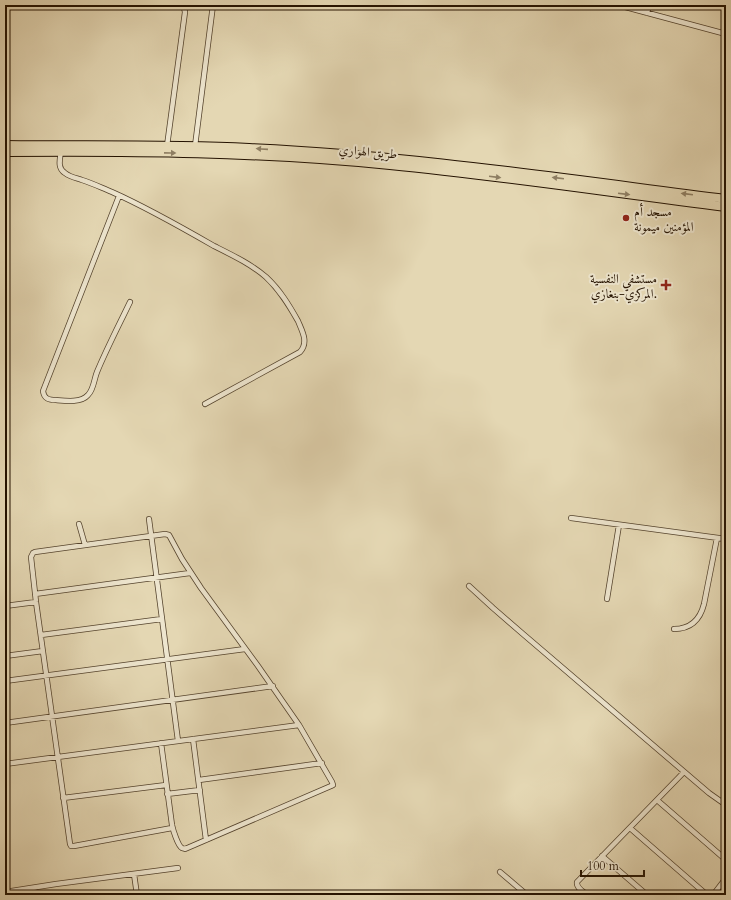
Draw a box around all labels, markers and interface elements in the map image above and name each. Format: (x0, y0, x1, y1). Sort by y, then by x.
street label: طريق الهواري (338, 140, 398, 165)
one-way arrow (256, 145, 268, 152)
one-way arrow (164, 150, 177, 156)
one-way arrow (489, 174, 501, 180)
one-way arrow (552, 175, 564, 181)
one-way arrow (618, 190, 630, 197)
one-way arrow (681, 191, 693, 197)
place label: مسجد أم المؤمنين ميمونة (634, 203, 694, 236)
marker: مسجد أم المؤمنين ميمونة (621, 213, 631, 223)
place label: مستشفي النفسية المركزي-بنغازي. (590, 270, 657, 304)
marker: مستشفي النفسية المركزي-بنغازي. (660, 279, 672, 291)
scale bar (581, 852, 644, 878)
text: 100 m (587, 858, 620, 874)

